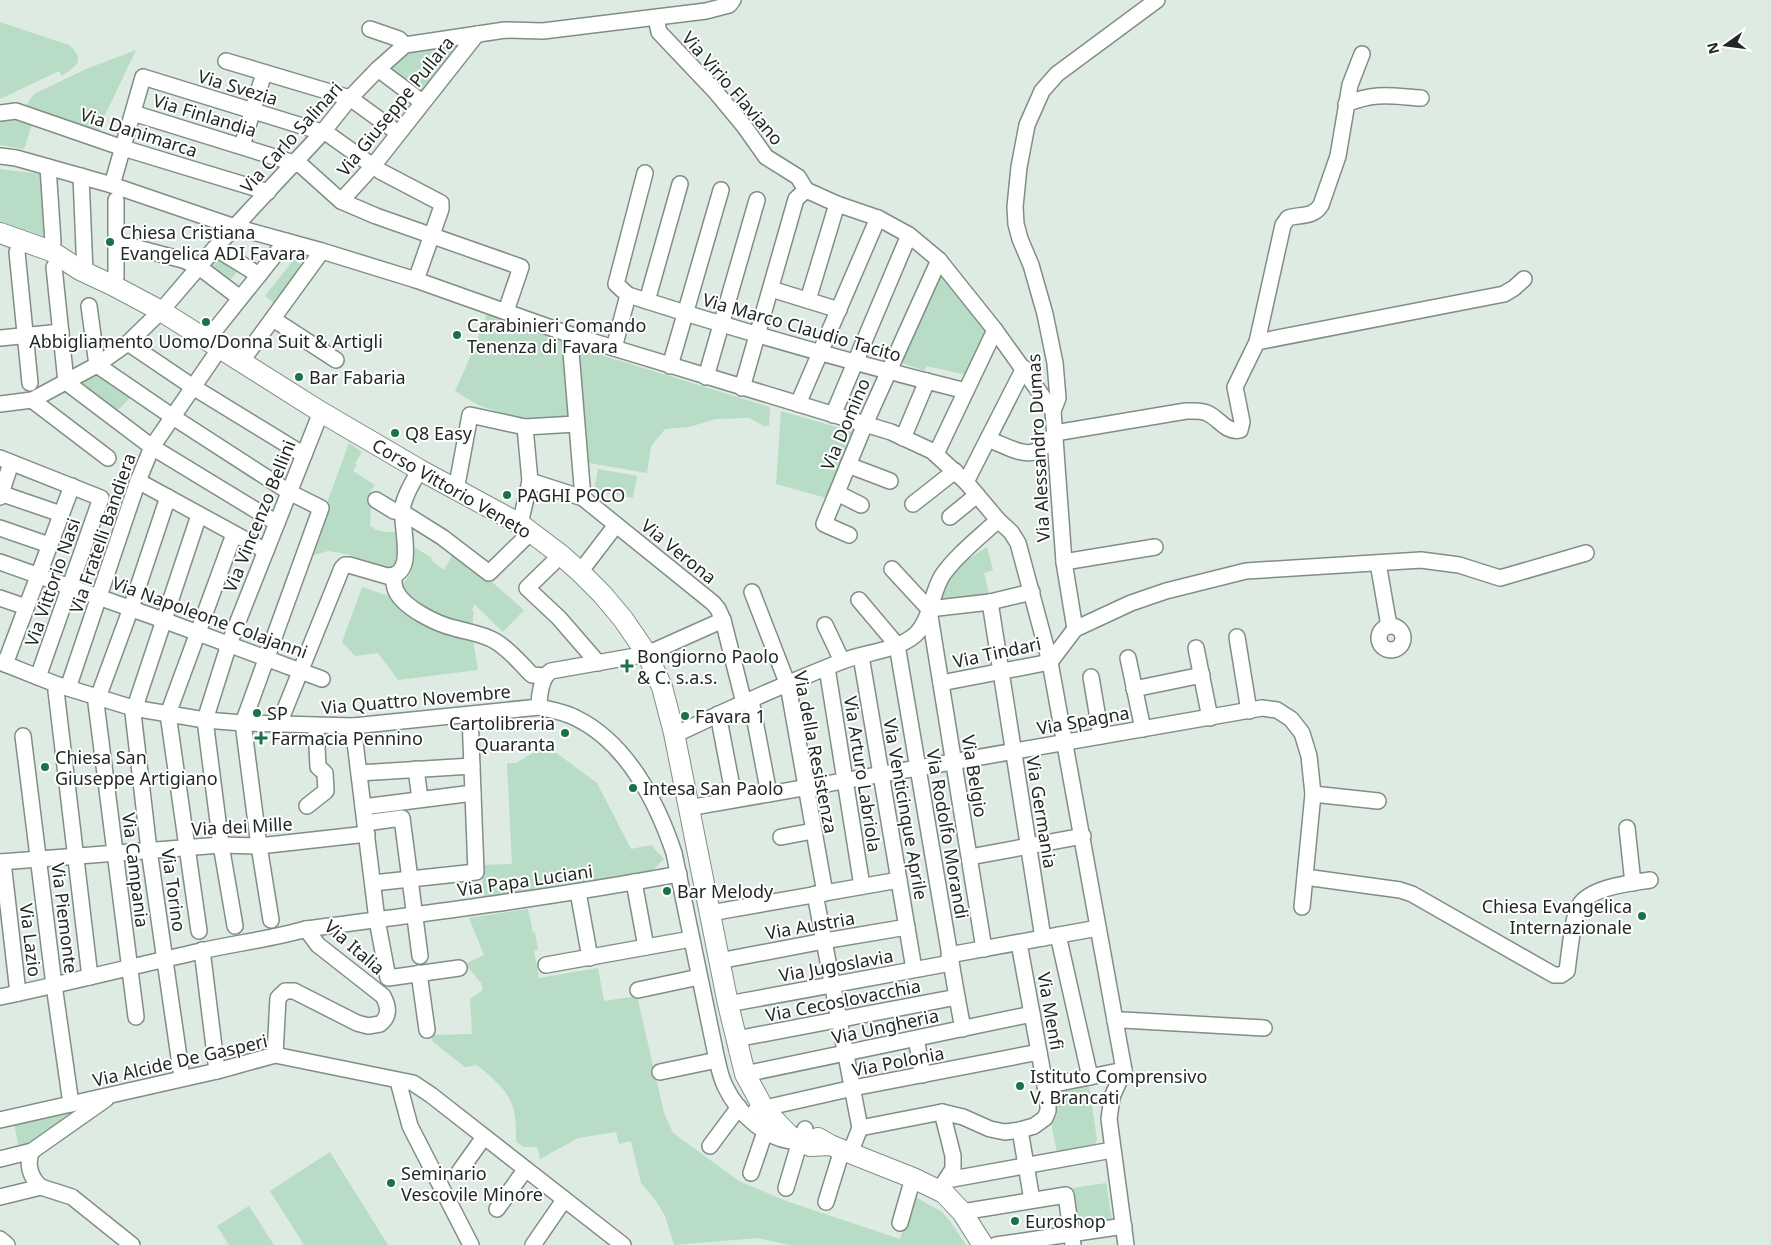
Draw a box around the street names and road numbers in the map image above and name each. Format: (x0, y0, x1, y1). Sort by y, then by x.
street label: Via Virio Flaviano (677, 26, 789, 150)
street label: Via Giuseppe Pullara (331, 31, 459, 181)
street label: Via Svezia (195, 63, 281, 111)
street label: Via Carlo Salinari (235, 76, 347, 198)
street label: Via Finlandia (150, 88, 260, 142)
street label: Via Danimarca (77, 102, 201, 162)
street label: Via Marco Claudio Tacito (700, 287, 904, 367)
street label: Via Alessandro Dumas (1021, 353, 1055, 543)
street label: Via Domino (815, 374, 875, 474)
street label: Corso Vittorio Veneto (368, 433, 536, 543)
street label: Via Vincenzo Bellini (217, 436, 301, 596)
street label: Via Fratelli Bandiera (63, 450, 141, 616)
street label: Via Verona (636, 513, 722, 589)
street label: Via Vittorio Nasi (19, 515, 85, 649)
street label: Via Napoleone Colajanni (109, 570, 311, 664)
street label: Via Tindari (951, 631, 1043, 673)
street label: Via della Resistenza (788, 669, 844, 835)
street label: Via Quattro Novembre (320, 679, 512, 719)
street label: Via Arturo Labriola (839, 694, 887, 854)
street label: Via Spagna (1035, 700, 1131, 740)
street label: Via Venticinque Aprile (878, 716, 934, 902)
street label: Via Belgio (957, 733, 993, 819)
street label: Via Rodolfo Morandi (921, 747, 975, 921)
street label: Via Germania (1021, 754, 1063, 870)
street label: Via Campania (117, 811, 155, 929)
street label: Via dei Mille (191, 811, 293, 841)
street label: Via Torino (156, 847, 192, 933)
street label: Via Papa Luciani (456, 859, 594, 901)
street label: Via Piemonte (46, 861, 84, 975)
street label: Via Lazio (15, 902, 47, 978)
street label: Via Austria (764, 905, 856, 945)
street label: Via Italia (320, 914, 390, 980)
street label: Via Jugoslavia (777, 943, 895, 987)
street label: Via Menfi (1032, 970, 1070, 1052)
street label: Via Cecoslovacchia (763, 973, 923, 1027)
street label: Via Ungheria (829, 1003, 941, 1049)
street label: Via Alcide De Gasperi (90, 1028, 270, 1092)
street label: Via Polonia (850, 1040, 946, 1082)

